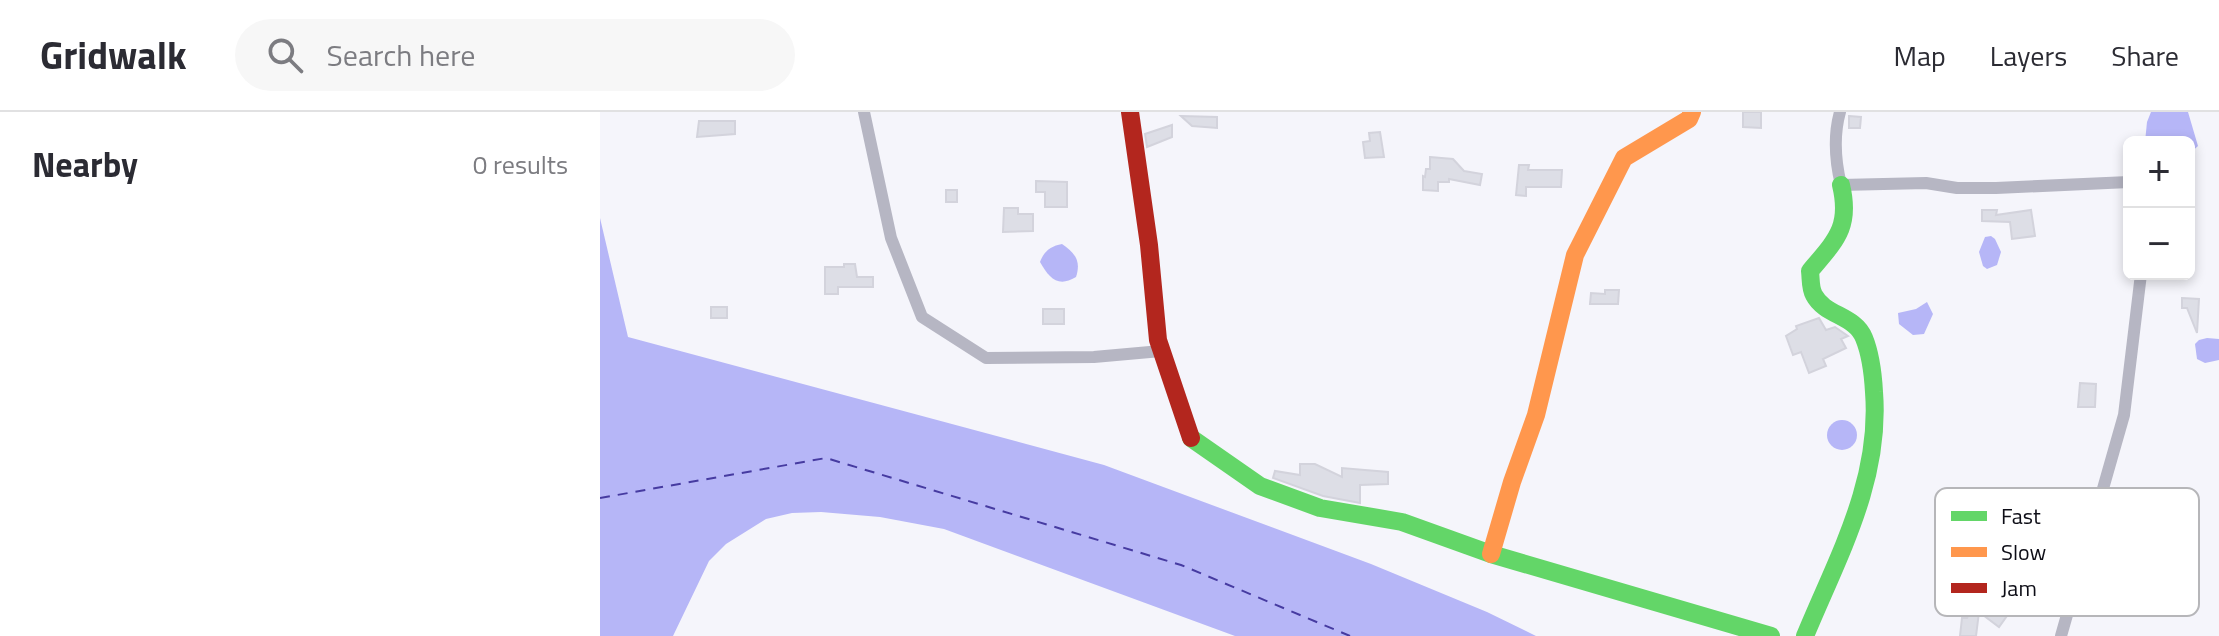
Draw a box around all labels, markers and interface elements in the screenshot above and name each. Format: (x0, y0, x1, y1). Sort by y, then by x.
search box (235, 19, 795, 91)
text: Gridwalk (40, 26, 187, 84)
text: Search here (327, 32, 475, 78)
icon: search (263, 33, 307, 77)
text: Map (1893, 34, 1946, 77)
text: Layers (1990, 34, 2067, 77)
text: Share (2111, 34, 2179, 77)
map controls (2123, 136, 2195, 280)
button: + (2123, 136, 2195, 208)
text: Nearby (32, 138, 138, 190)
text: 0 results (473, 145, 568, 184)
button: − (2123, 208, 2195, 280)
legend (1935, 488, 2199, 616)
text: Fast (2001, 499, 2041, 533)
text: Slow (2001, 535, 2047, 569)
text: Jam (2001, 571, 2037, 605)

